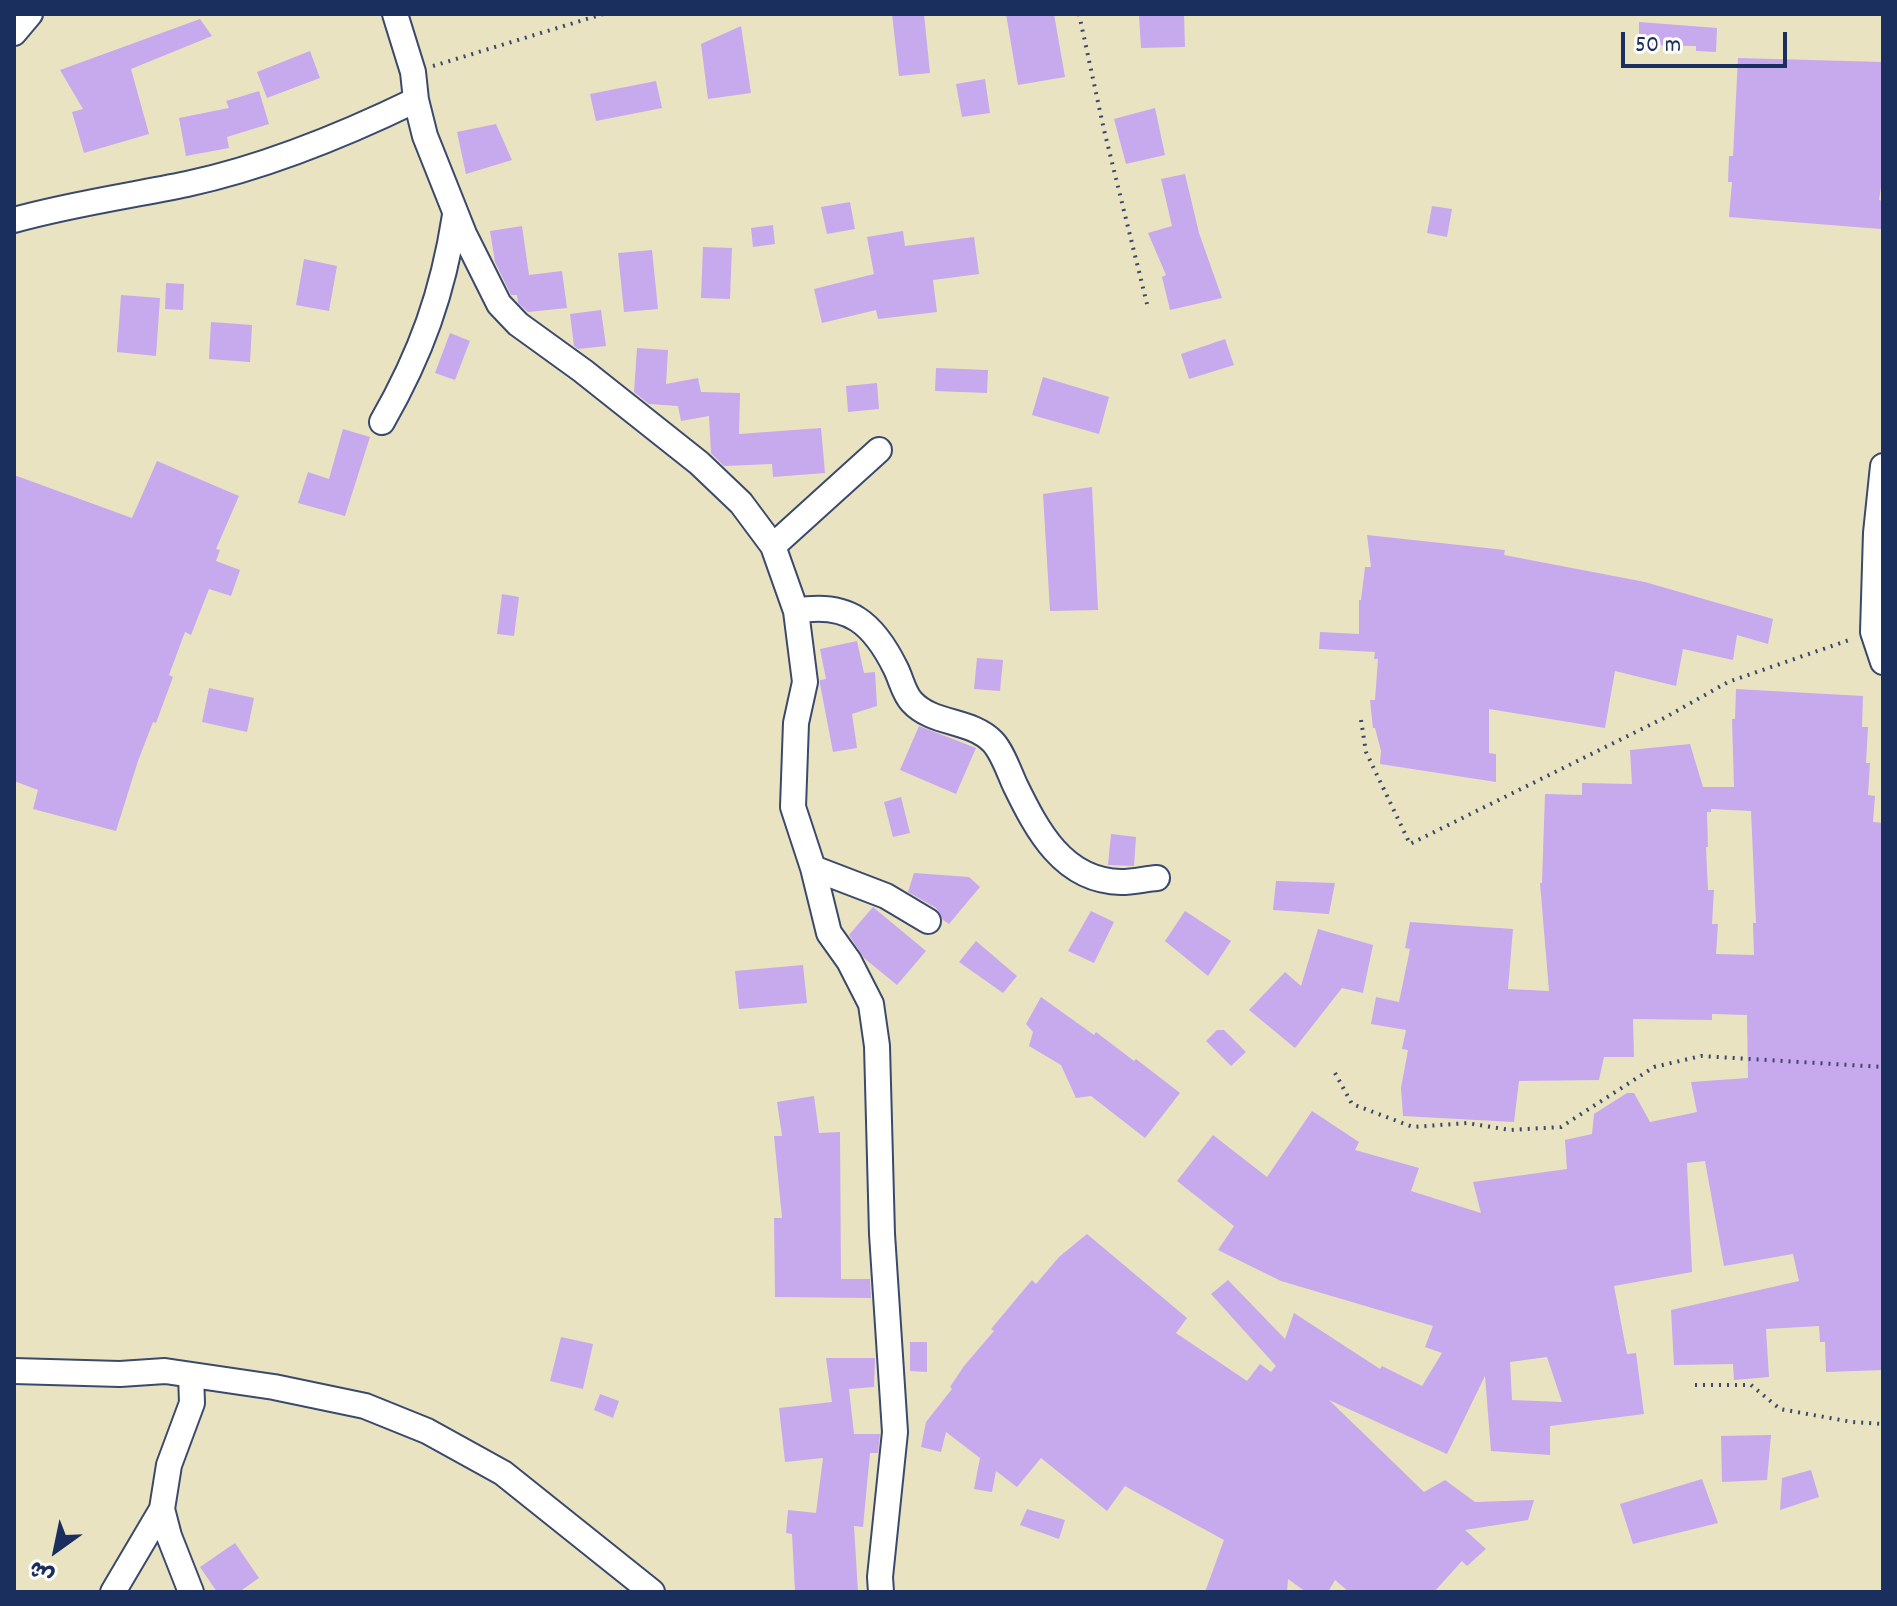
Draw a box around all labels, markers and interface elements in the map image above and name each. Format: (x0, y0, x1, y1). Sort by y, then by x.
scale bar (1625, 16, 1791, 66)
text: 50 m (1635, 29, 1681, 63)
north arrow (16, 1510, 96, 1590)
text: ش (24, 1551, 61, 1590)

